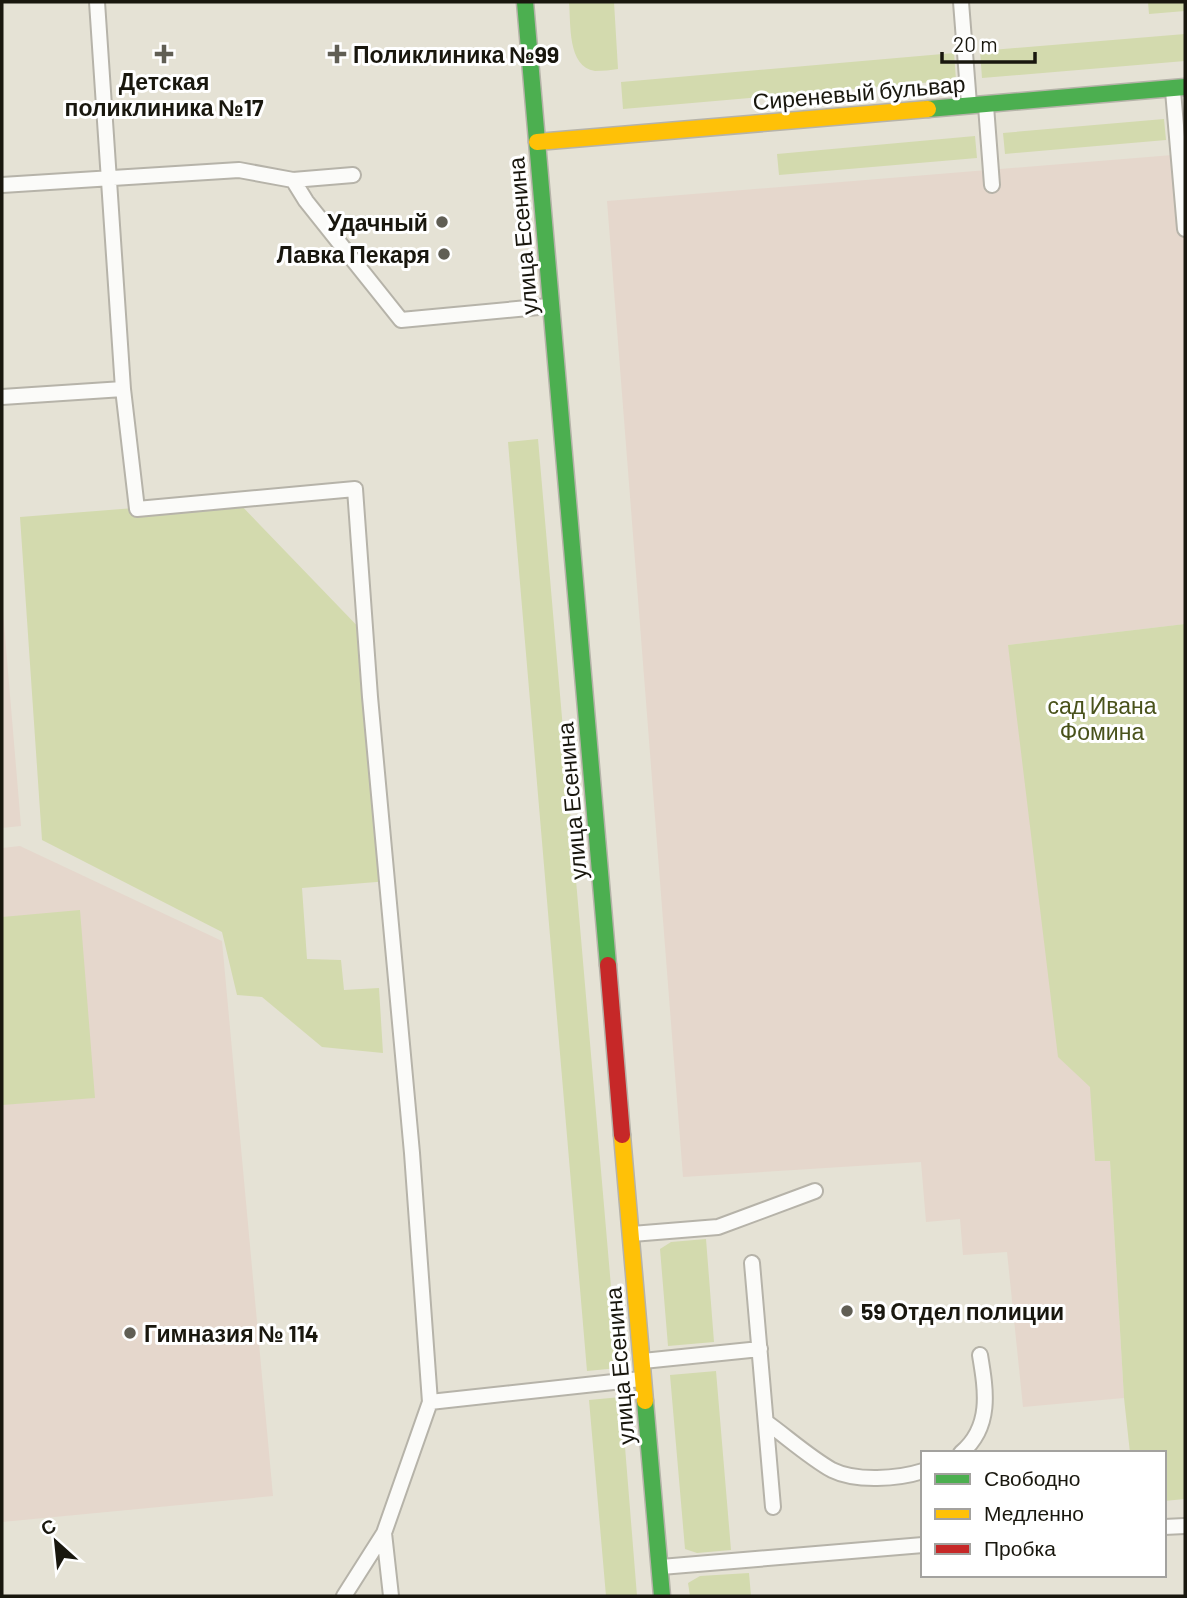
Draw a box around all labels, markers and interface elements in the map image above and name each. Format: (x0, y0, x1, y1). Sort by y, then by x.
scale bar (942, 21, 1035, 65)
text: 20 m (953, 31, 998, 56)
place label: Поликлиника №99 (353, 40, 559, 68)
marker: Детская поликлиника №17 (154, 44, 174, 64)
marker: Поликлиника №99 (327, 44, 347, 64)
place label: Детская поликлиника №17 (65, 67, 264, 121)
street label: Сиреневый бульвар (752, 69, 966, 115)
street label: улица Есенина (501, 156, 543, 316)
place label: Удачный (327, 208, 428, 236)
marker: Удачный (434, 214, 450, 230)
place label: Лавка Пекаря (277, 240, 430, 268)
marker: Лавка Пекаря (436, 246, 452, 262)
park label: сад Ивана Фомина (1047, 691, 1157, 745)
street label: улица Есенина (550, 721, 592, 881)
street label: улица Есенина (598, 1286, 640, 1446)
place label: 59 Отдел полиции (861, 1297, 1064, 1325)
marker: 59 Отдел полиции (839, 1303, 855, 1319)
place label: Гимназия № 114 (144, 1319, 319, 1347)
marker: Гимназия № 114 (122, 1325, 138, 1341)
legend (921, 1451, 1166, 1577)
text: Свободно (984, 1465, 1081, 1490)
text: Медленно (984, 1500, 1084, 1525)
north arrow (21, 1507, 91, 1577)
text: С (37, 1513, 60, 1540)
text: Пробка (984, 1535, 1056, 1560)

